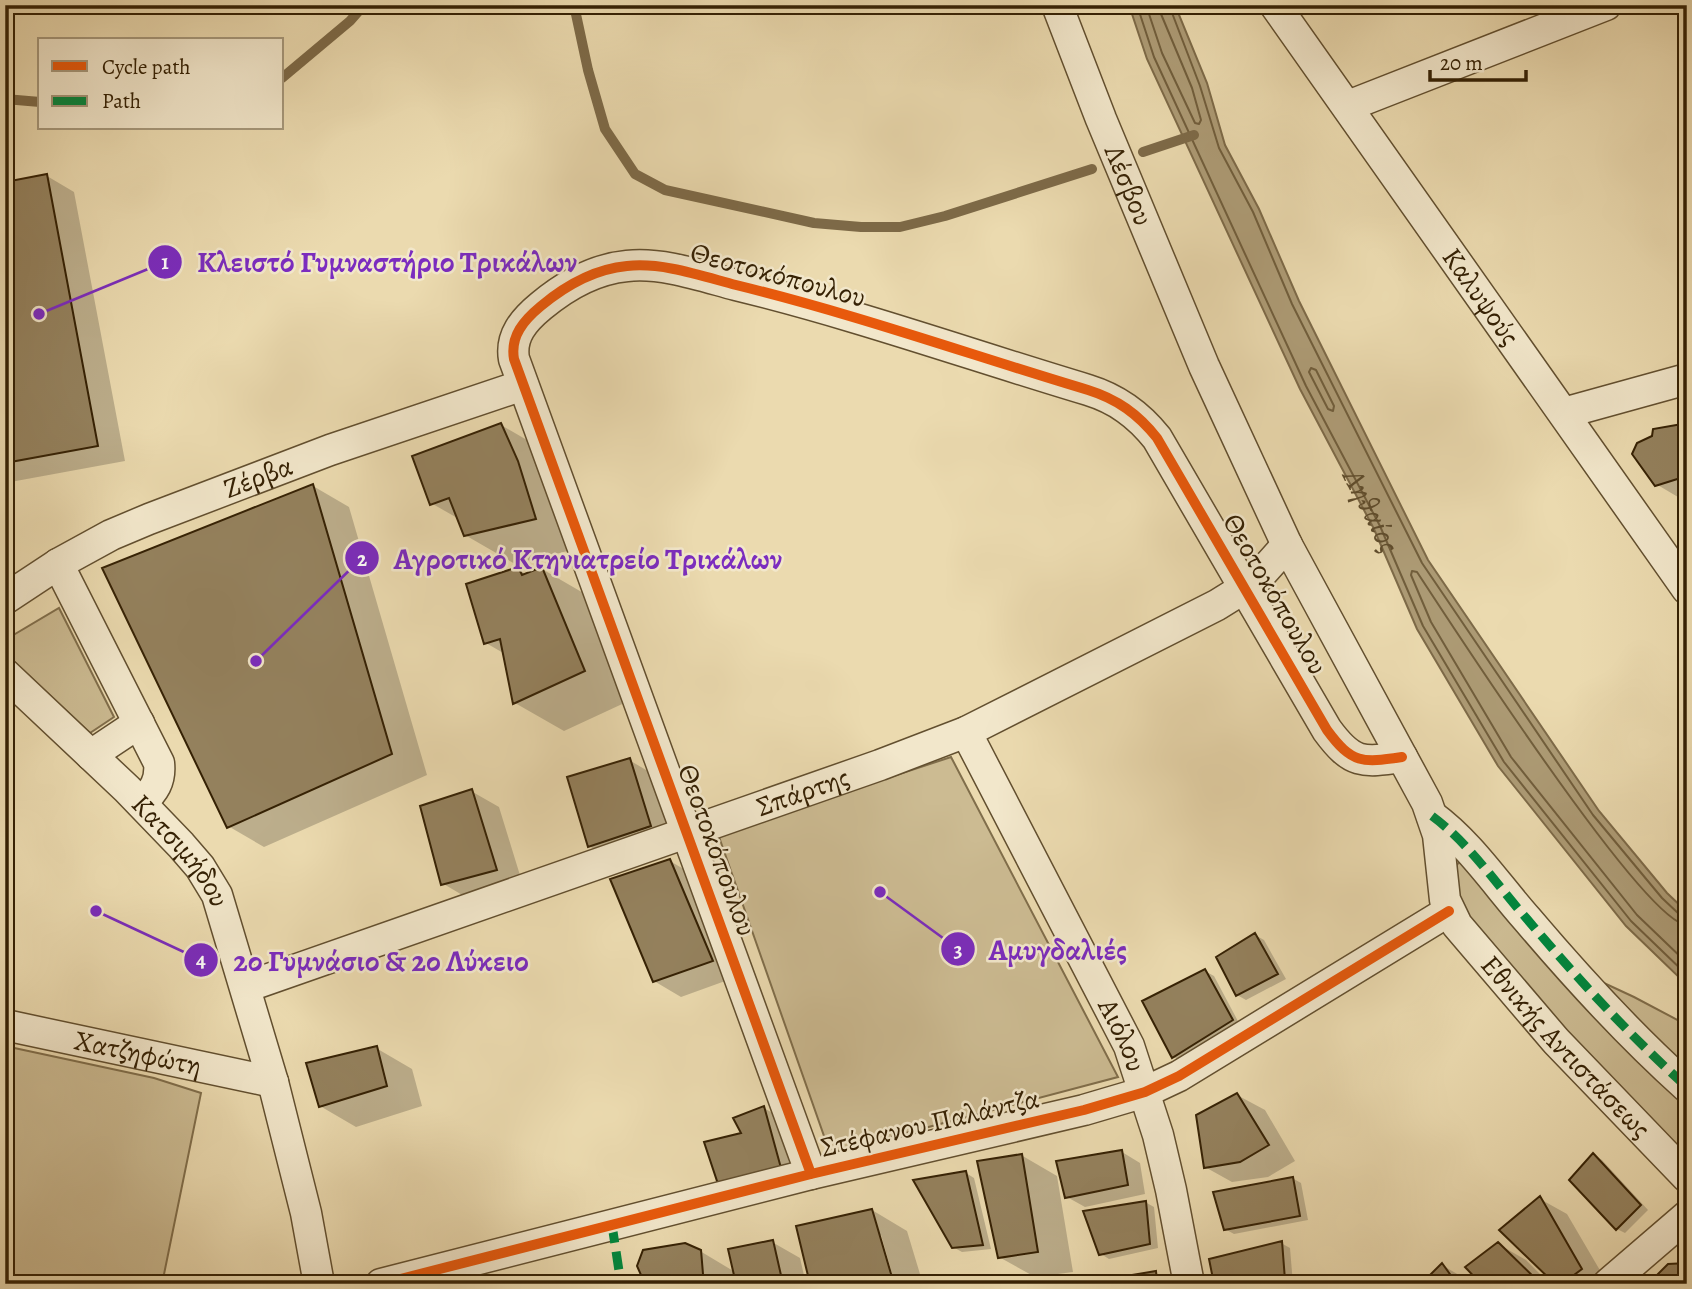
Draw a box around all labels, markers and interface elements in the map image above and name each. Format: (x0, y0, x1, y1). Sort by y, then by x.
legend (38, 38, 284, 130)
scale bar (1430, 38, 1526, 82)
text: 20 m (1440, 49, 1483, 77)
text: Cycle path (102, 53, 191, 81)
text: Path (102, 87, 141, 115)
street label: Λέσβου (1095, 138, 1162, 231)
street label: Θεοτοκόπουλου (686, 233, 870, 317)
callout: Κλειστό Γυμναστήριο Τρικάλων (147, 236, 591, 287)
street label: Καλυψούς (1433, 240, 1529, 353)
text: Κλειστό Γυμναστήριο Τρικάλων (197, 242, 577, 282)
text: 1 (161, 248, 169, 276)
street label: Ζέρβα (218, 447, 298, 508)
water label: Ληθαίος (1332, 460, 1409, 559)
street label: Θεοτοκόπουλου (1213, 506, 1337, 682)
callout: Αγροτικό Κτηνιατρείο Τρικάλων (344, 533, 796, 584)
text: Αγροτικό Κτηνιατρείο Τρικάλων (393, 539, 782, 579)
text: 2 (357, 545, 367, 573)
street label: Σπάρτης (751, 758, 854, 826)
street label: Θεοτοκόπουλου (668, 759, 766, 941)
street label: Κατσιμήδου (123, 786, 238, 911)
callout: Αμυγδαλιές (940, 924, 1142, 975)
text: Αμυγδαλιές (988, 930, 1127, 970)
callout: 2ο Γυμνάσιο & 2ο Λύκειο (184, 935, 542, 986)
text: 3 (953, 936, 963, 964)
text: 2ο Γυμνάσιο & 2ο Λύκειο (233, 941, 529, 981)
text: 4 (196, 946, 206, 974)
street label: Εθνικής Αντιστάσεως (1472, 947, 1659, 1147)
street label: Αιόλου (1088, 991, 1155, 1076)
street label: Χατζηφώτη (71, 1021, 205, 1085)
street label: Στέφανου Παλάντζα (817, 1079, 1043, 1167)

